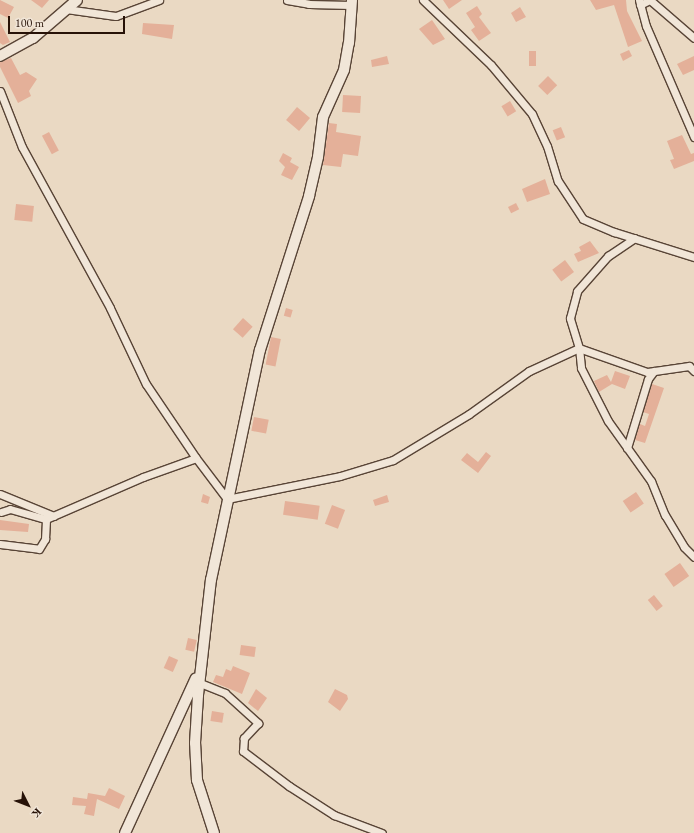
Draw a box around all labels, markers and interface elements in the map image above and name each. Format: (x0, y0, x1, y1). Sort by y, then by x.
scale bar (10, 8, 127, 34)
text: 100 m (15, 15, 44, 31)
north arrow (8, 785, 48, 825)
text: K (29, 805, 45, 821)

